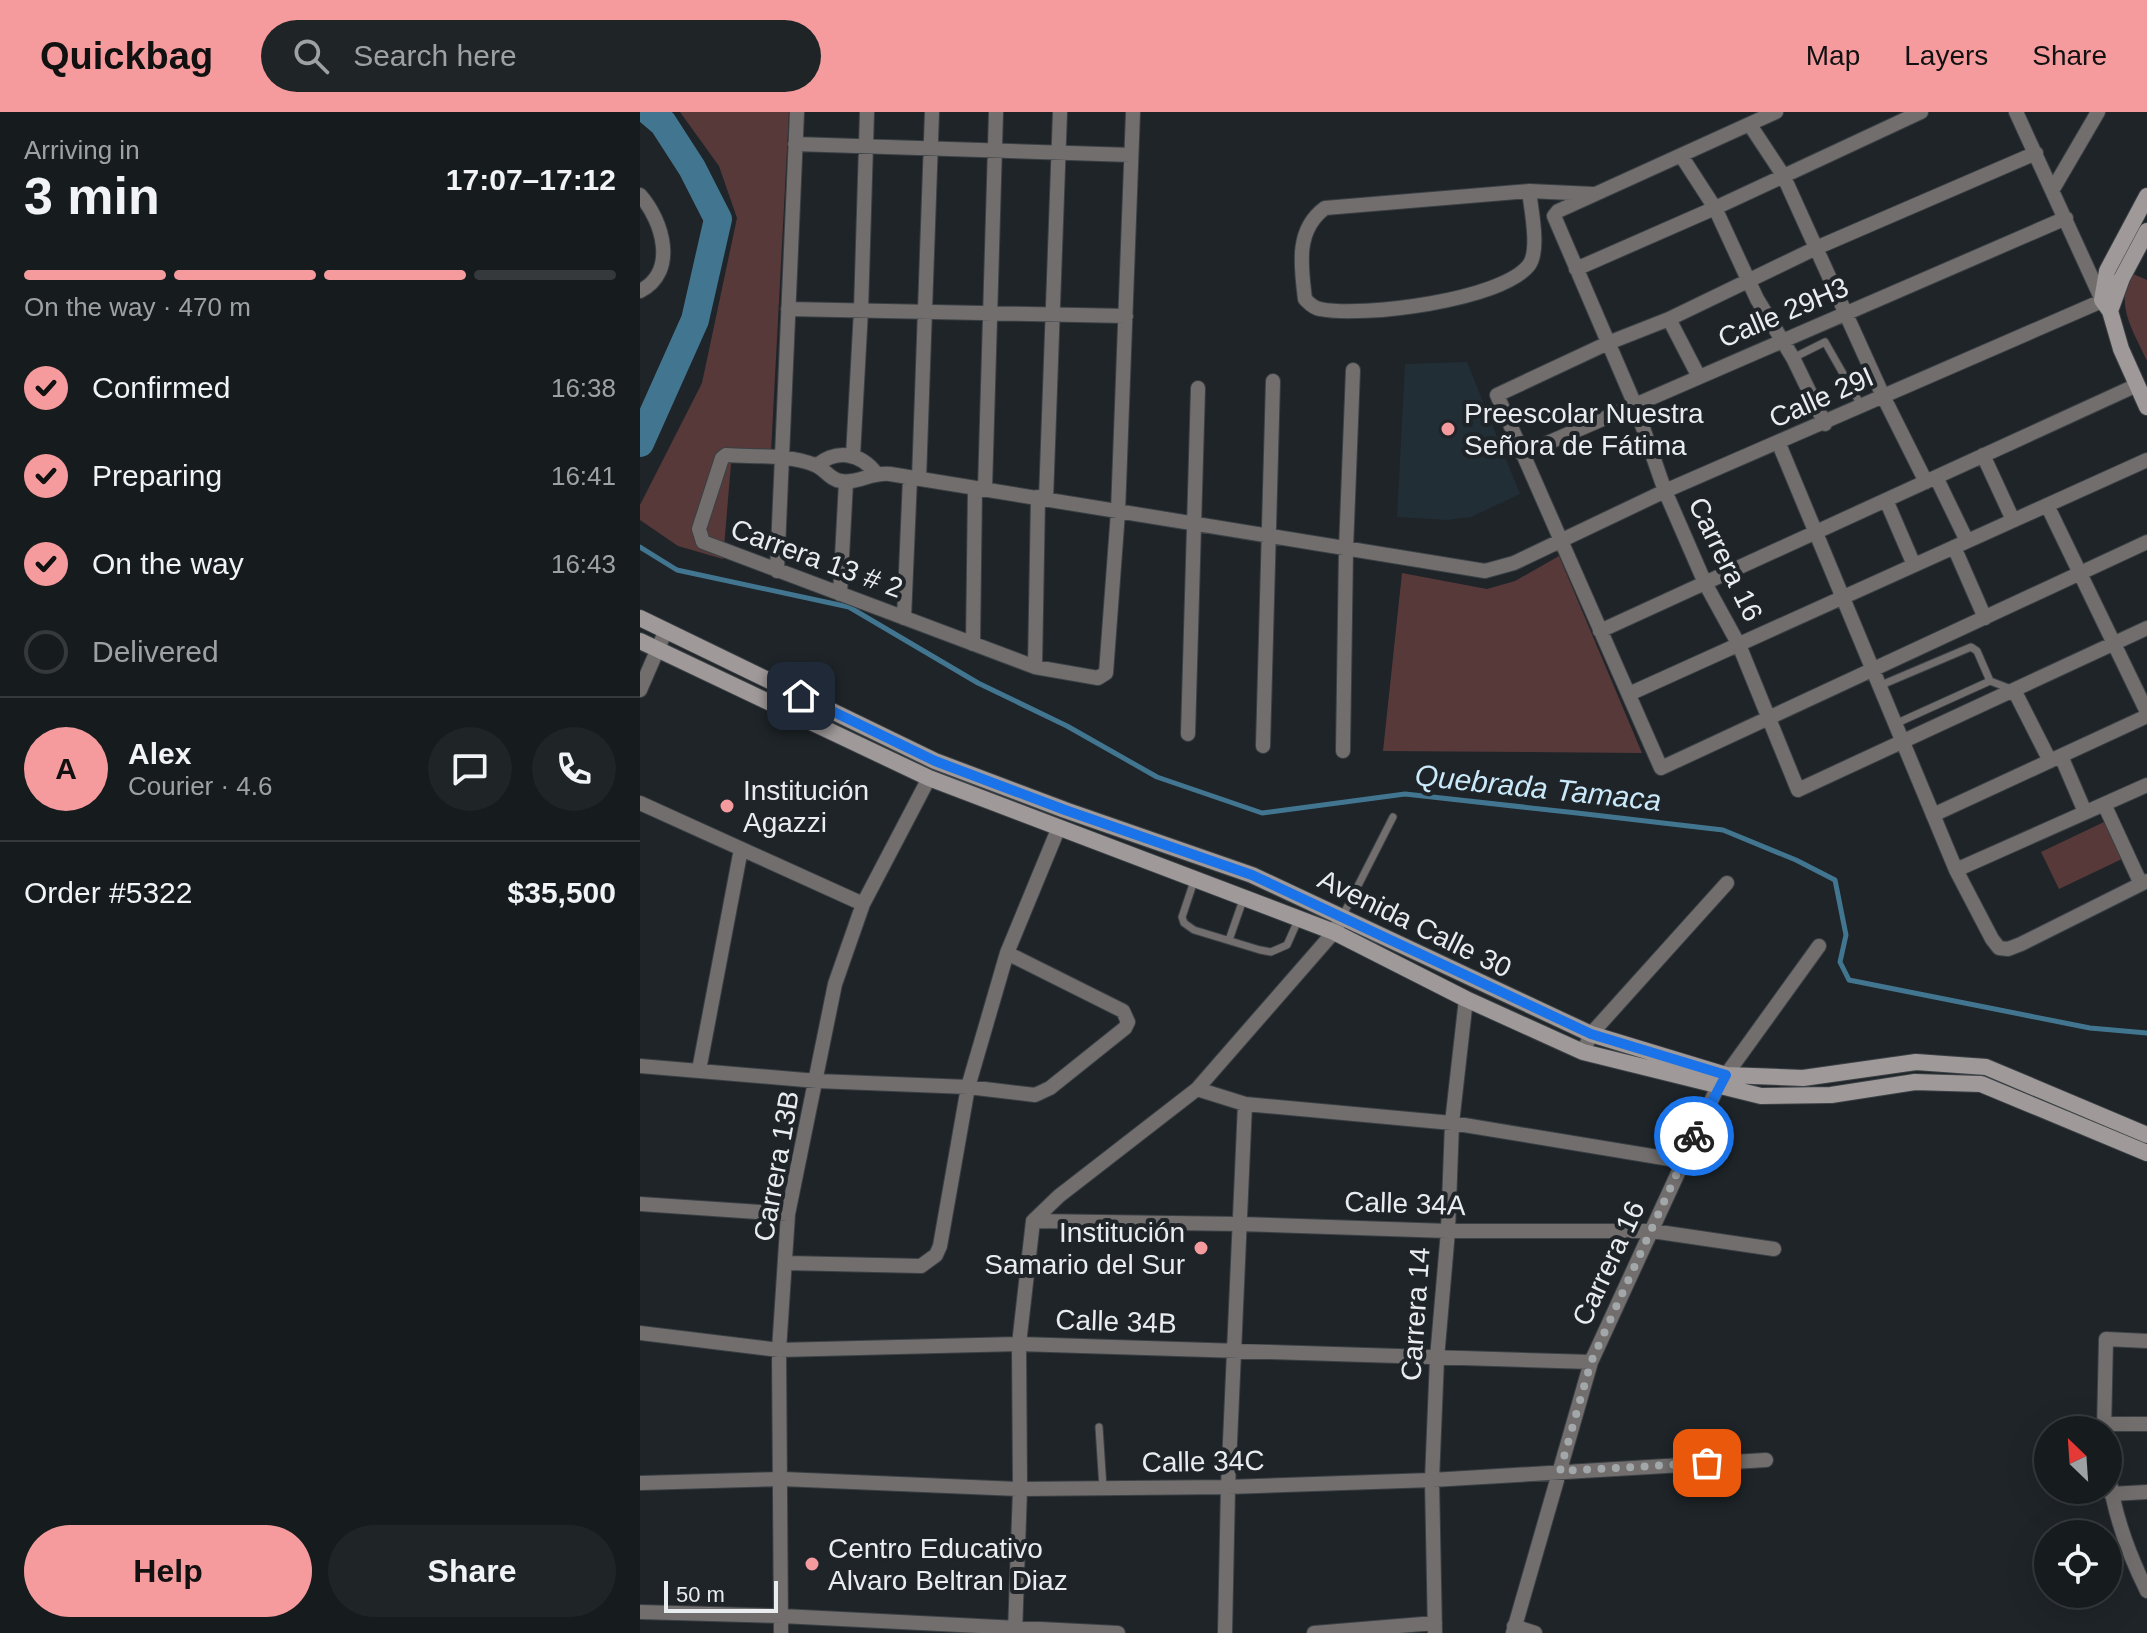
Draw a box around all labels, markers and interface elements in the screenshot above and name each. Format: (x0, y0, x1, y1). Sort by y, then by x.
search box (261, 20, 821, 92)
icon: search (289, 34, 333, 78)
text: Quickbag (40, 35, 213, 77)
text: Search here (353, 39, 517, 72)
text: Map (1806, 40, 1860, 71)
text: Layers (1904, 40, 1988, 71)
text: Share (2032, 40, 2107, 71)
text: Arriving in (24, 135, 140, 165)
text: 17:07–17:12 (446, 163, 616, 196)
text: 3 min (24, 167, 160, 225)
street label: Calle 29H3 (1713, 271, 1853, 354)
text: On the way · 470 m (24, 292, 251, 322)
street label: Calle 29I (1764, 361, 1878, 434)
icon: check (24, 366, 68, 410)
text: Confirmed (92, 371, 230, 404)
text: 16:38 (551, 373, 616, 403)
place label: Preescolar Nuestra Señora de Fátima (1464, 398, 1704, 461)
marker: Preescolar Nuestra Señora de Fátima (1439, 420, 1457, 438)
icon: check (24, 454, 68, 498)
text: Preparing (92, 459, 222, 492)
text: 16:41 (551, 461, 616, 491)
street label: Carrera 16 (1682, 492, 1769, 626)
street label: Carrera 13 # 2 (727, 513, 907, 604)
icon: check (24, 542, 68, 586)
text: On the way (92, 547, 244, 580)
text: 16:43 (551, 549, 616, 579)
text: Delivered (92, 635, 219, 668)
pin (767, 662, 835, 730)
icon: home (779, 674, 823, 718)
button: chat (428, 727, 512, 811)
button: phone (532, 727, 616, 811)
text: Alex (128, 737, 191, 770)
text: A (55, 752, 77, 785)
water label: Quebrada Tamaca (1413, 758, 1663, 817)
text: Courier · 4.6 (128, 771, 273, 801)
place label: Institución Agazzi (743, 775, 869, 838)
marker: Institución Agazzi (718, 797, 736, 815)
street label: Avenida Calle 30 (1313, 863, 1516, 984)
text: Order #5322 (24, 876, 192, 909)
text: $35,500 (508, 876, 616, 909)
street label: Carrera 13B (748, 1088, 805, 1244)
courier (1654, 1096, 1734, 1176)
icon: bike (1672, 1114, 1716, 1158)
street label: Calle 34A (1344, 1186, 1467, 1221)
street label: Carrera 16 (1566, 1196, 1651, 1330)
place label: Institución Samario del Sur (984, 1217, 1185, 1280)
marker: Institución Samario del Sur (1192, 1239, 1210, 1257)
street label: Carrera 14 (1395, 1246, 1436, 1382)
street label: Calle 34B (1055, 1304, 1177, 1339)
north arrow (2034, 1416, 2122, 1504)
map controls (2034, 1416, 2122, 1608)
pin (1673, 1429, 1741, 1497)
icon: bag (1685, 1441, 1729, 1485)
street label: Calle 34C (1141, 1445, 1265, 1478)
button: locate (2034, 1520, 2122, 1608)
button: Help (24, 1525, 312, 1617)
button: Share (328, 1525, 616, 1617)
place label: Centro Educativo Alvaro Beltran Diaz (828, 1533, 1068, 1596)
marker: Centro Educativo Alvaro Beltran Diaz (803, 1555, 821, 1573)
scale bar (664, 1577, 778, 1613)
text: 50 m (676, 1582, 725, 1607)

